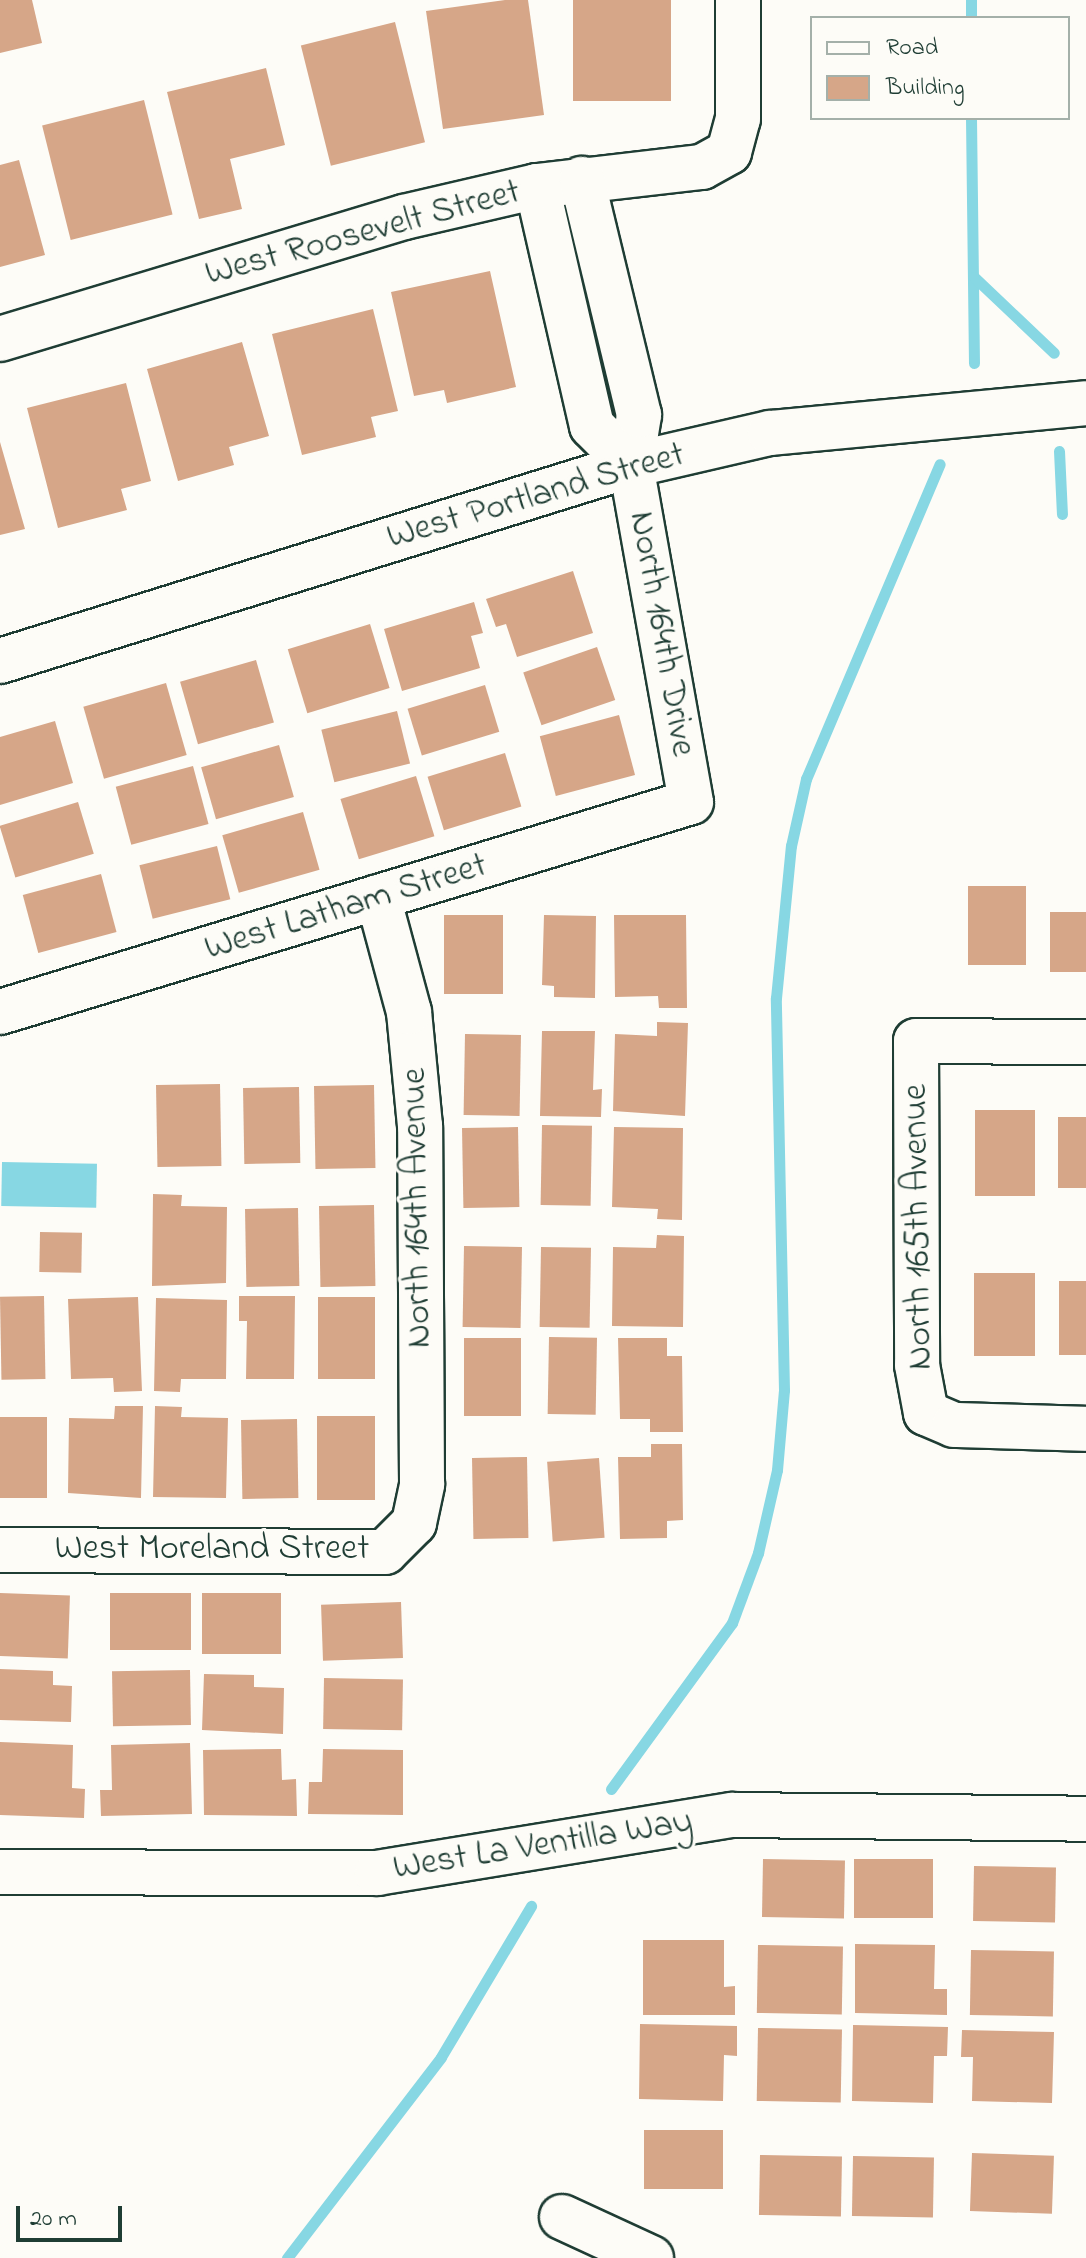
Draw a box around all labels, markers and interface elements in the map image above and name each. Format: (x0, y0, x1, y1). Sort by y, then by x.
legend (810, 16, 1070, 120)
text: Road (886, 31, 938, 66)
text: Building (886, 71, 965, 106)
street label: West Roosevelt Street (201, 171, 525, 297)
street label: West Portland Street (382, 434, 690, 560)
street label: North 164th Drive (618, 508, 704, 760)
street label: West Latham Street (200, 845, 492, 971)
street label: North 164th Avenue (394, 1067, 442, 1349)
street label: North 165th Avenue (895, 1084, 943, 1370)
street label: West Moreland Street (55, 1528, 369, 1572)
street label: West La Ventilla Way (390, 1801, 696, 1891)
scale bar (20, 2190, 126, 2240)
text: 20 m (30, 2202, 77, 2237)

